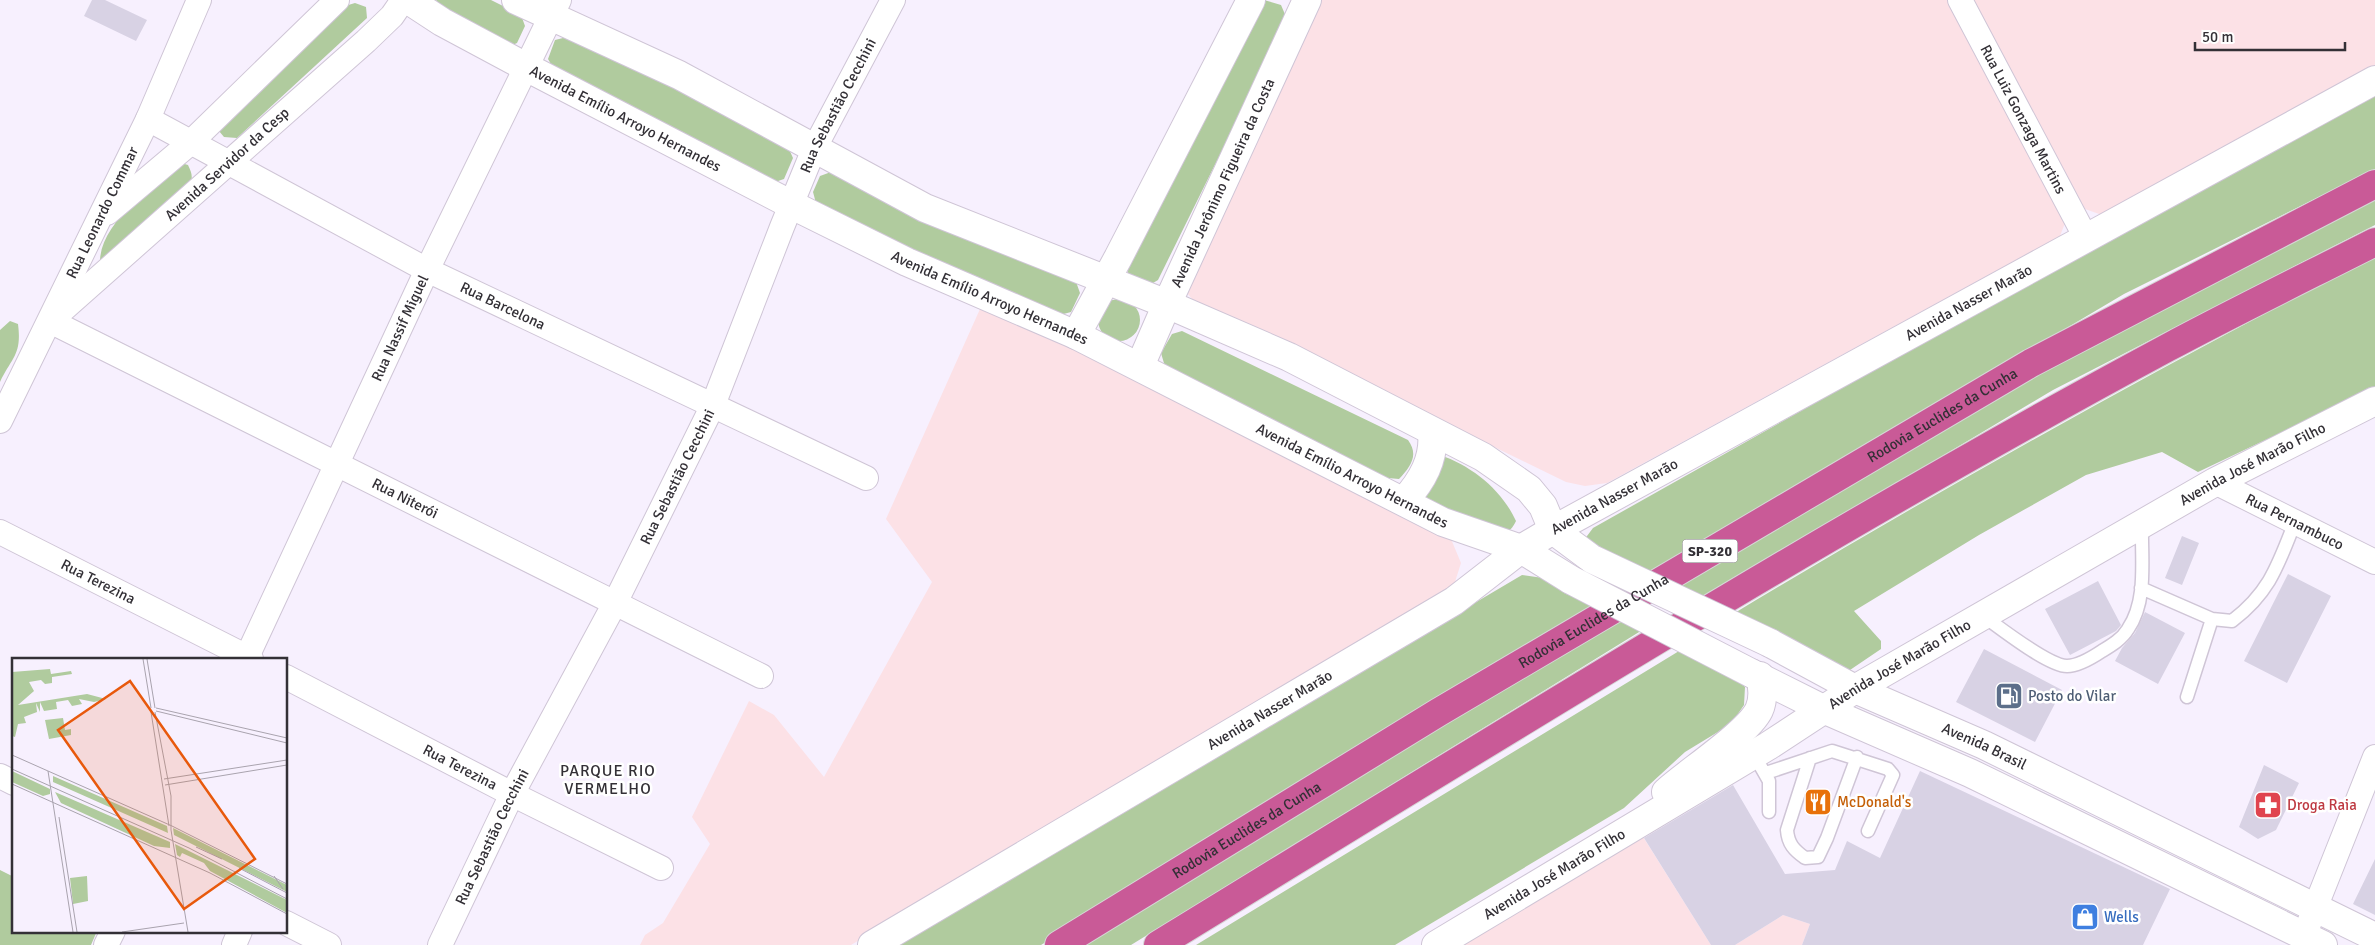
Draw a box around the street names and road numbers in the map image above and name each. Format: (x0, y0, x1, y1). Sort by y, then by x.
street label: Rua Sebastião Cecchini (796, 35, 880, 175)
street label: Rua Luiz Gonzaga Martins (1976, 42, 2070, 197)
street label: Avenida Emílio Arroyo Hernandes (527, 62, 725, 176)
street label: Avenida Jerônimo Figueira da Costa (1167, 76, 1279, 290)
street label: Avenida Servidor da Cesp (161, 103, 293, 225)
street label: Rua Leonardo Commar (62, 143, 142, 282)
street label: Avenida Emílio Arroyo Hernandes (888, 247, 1092, 349)
street label: Avenida Nasser Marão (1902, 260, 2035, 344)
street label: Rua Nassif Miguel (367, 272, 432, 384)
street label: Rua Barcelona (457, 278, 548, 334)
street label: Rodovia Euclides da Cunha (1864, 364, 2021, 467)
street label: Rua Sebastião Cecchini (636, 406, 719, 548)
street label: Avenida José Marão Filho (2176, 418, 2329, 509)
street label: Avenida Emílio Arroyo Hernandes (1253, 419, 1451, 532)
street label: Avenida Nasser Marão (1548, 454, 1681, 538)
street label: Rua Niterói (369, 474, 441, 522)
street label: Rua Pernambuco (2242, 490, 2347, 554)
road number: SP-320 (1682, 540, 1738, 562)
street label: Rua Terezina (58, 555, 138, 608)
street label: Rodovia Euclides da Cunha (1515, 570, 1672, 672)
street label: Avenida José Marão Filho (1825, 615, 1974, 713)
street label: Avenida Nasser Marão (1204, 666, 1336, 754)
street label: Avenida Brasil (1939, 719, 2030, 773)
street label: Rua Terezina (420, 741, 500, 794)
street label: Rua Sebastião Cecchini (451, 766, 533, 908)
street label: Rodovia Euclides da Cunha (1169, 778, 1324, 882)
street label: Avenida José Marão Filho (1480, 825, 1629, 923)

